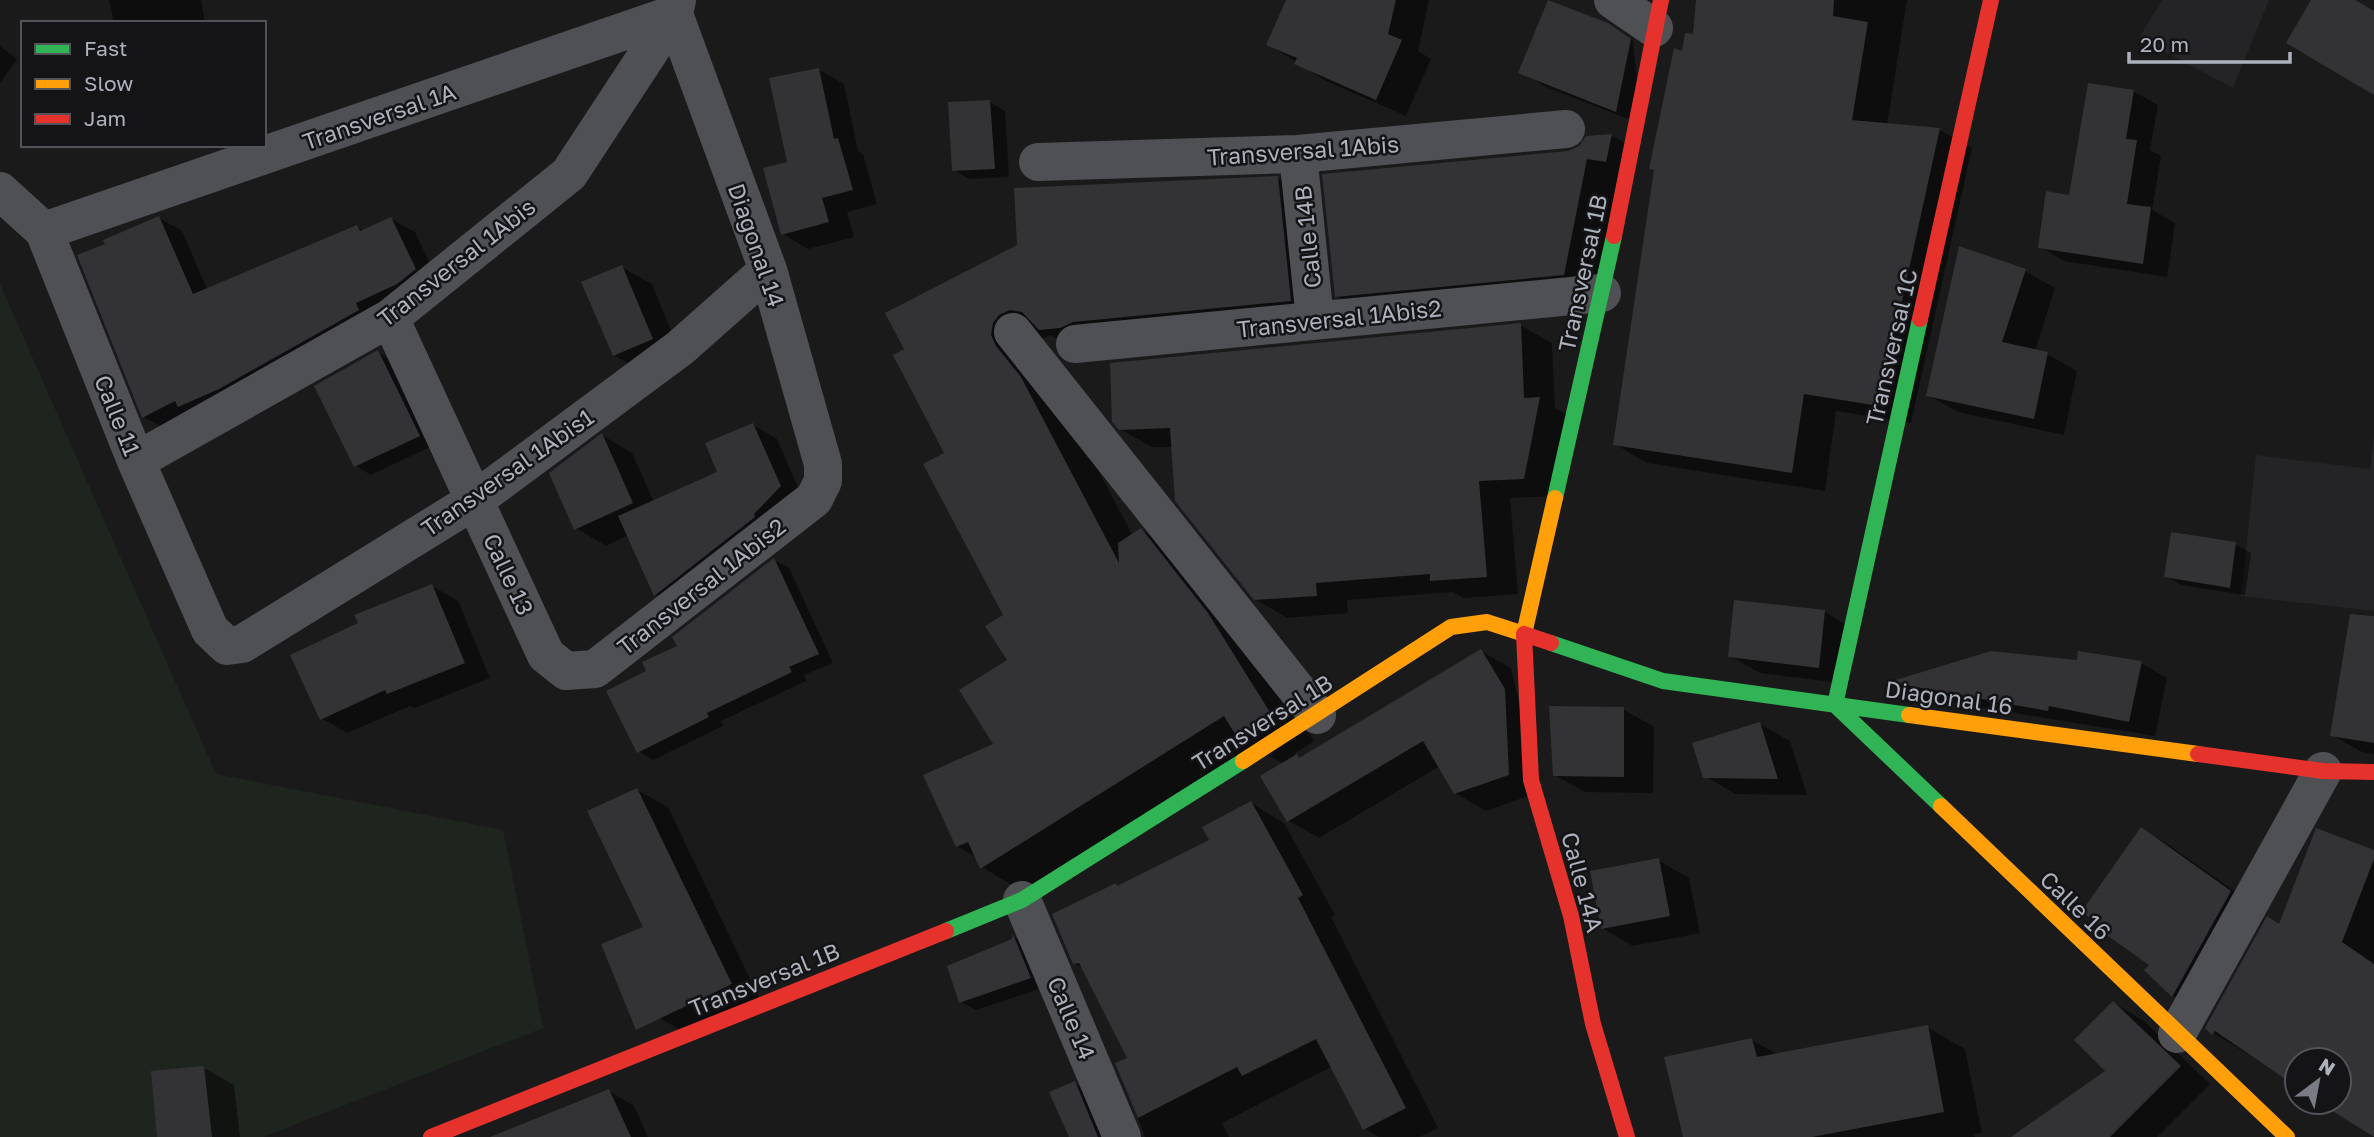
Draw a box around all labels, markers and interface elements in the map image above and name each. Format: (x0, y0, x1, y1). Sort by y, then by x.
legend (21, 21, 266, 147)
scale bar (2129, 21, 2290, 65)
text: 20 m (2140, 31, 2189, 57)
text: Fast (84, 35, 127, 61)
text: Slow (84, 70, 133, 96)
street label: Transversal 1A (299, 77, 459, 155)
text: Jam (84, 105, 126, 131)
street label: Transversal 1Abis (1206, 129, 1400, 171)
street label: Diagonal 14 (723, 180, 791, 310)
street label: Calle 14B (1288, 184, 1326, 290)
street label: Transversal 1Abis (372, 192, 540, 332)
street label: Transversal 1B (1552, 192, 1612, 354)
street label: Transversal 1C (1859, 266, 1923, 428)
street label: Transversal 1Abis2 (1235, 293, 1443, 343)
street label: Calle 11 (89, 371, 147, 459)
street label: Transversal 1Abis1 (416, 402, 598, 542)
street label: Transversal 1Abis2 (611, 512, 791, 660)
street label: Calle 13 (478, 529, 540, 619)
street label: Transversal 1B (1187, 668, 1337, 776)
street label: Diagonal 16 (1883, 674, 2015, 720)
street label: Calle 14A (1556, 829, 1610, 935)
street label: Calle 16 (2035, 865, 2117, 945)
street label: Transversal 1B (685, 936, 843, 1022)
street label: Calle 14 (1042, 972, 1102, 1064)
north arrow (2283, 1046, 2353, 1116)
text: N (2315, 1053, 2339, 1080)

